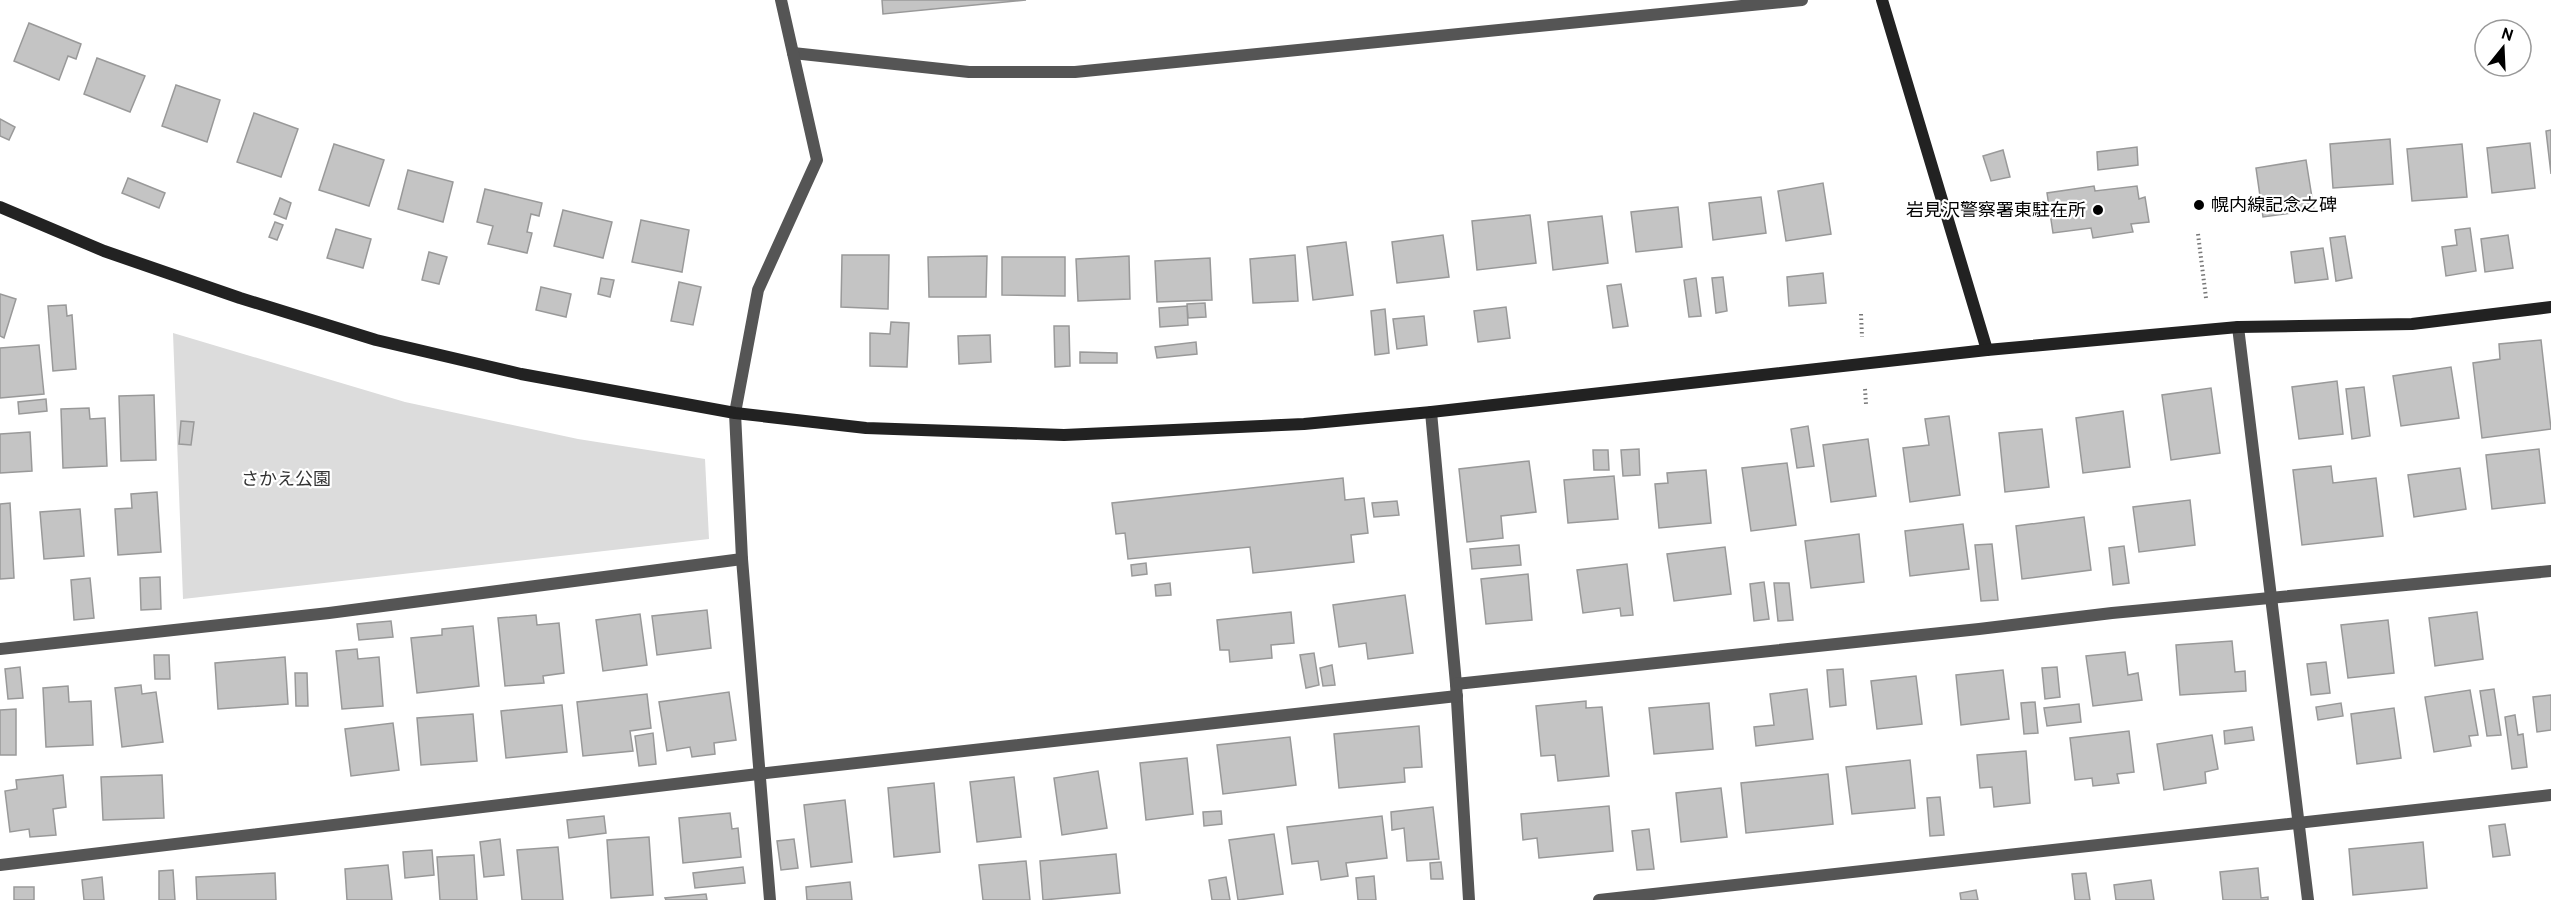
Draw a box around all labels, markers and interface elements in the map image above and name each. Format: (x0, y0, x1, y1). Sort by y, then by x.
north arrow (2473, 18, 2533, 78)
text: N (2498, 24, 2516, 47)
place label: 幌内線記念之碑 (2211, 195, 2337, 218)
marker: 幌内線記念之碑 (2192, 198, 2206, 212)
place label: 岩見沢警察署東駐在所 (1906, 200, 2086, 223)
marker: 岩見沢警察署東駐在所 (2091, 203, 2105, 217)
park label: さかえ公園 (241, 469, 331, 492)

